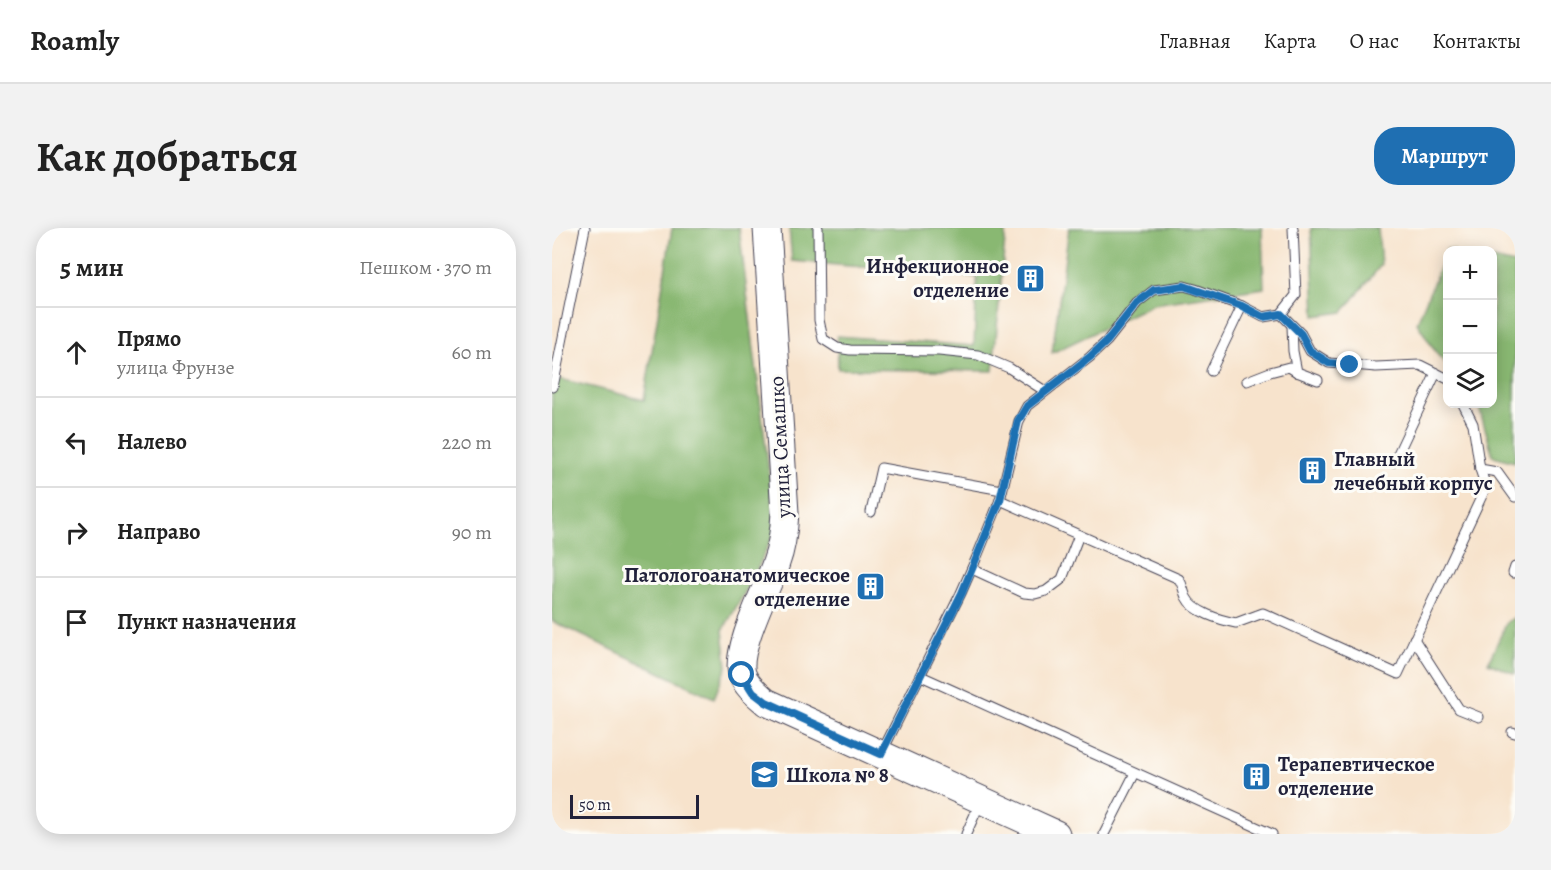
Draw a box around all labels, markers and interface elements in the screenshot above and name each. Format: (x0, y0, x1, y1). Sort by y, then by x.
text: Roamly (30, 22, 119, 60)
text: Главная (1159, 27, 1231, 55)
text: Карта (1264, 27, 1316, 55)
text: О нас (1349, 27, 1399, 55)
text: Контакты (1432, 27, 1521, 55)
button: Маршрут (1374, 127, 1515, 185)
text: Как добраться (36, 128, 298, 185)
map controls (1443, 246, 1497, 408)
button: + (1443, 246, 1497, 300)
text: 5 мин (60, 250, 124, 285)
place label: Инфекционное отделение (866, 252, 1009, 304)
text: Пешком · 370 m (359, 254, 492, 281)
building icon: Инфекционное отделение (1014, 262, 1046, 294)
button: − (1443, 300, 1497, 354)
text: Прямо (117, 324, 181, 354)
icon: ahead (60, 336, 93, 369)
text: 60 m (452, 339, 492, 366)
route end (1336, 351, 1362, 377)
text: улица Фрунзе (117, 354, 235, 381)
button: layers (1443, 354, 1497, 408)
street label: улица Семашко (762, 375, 798, 520)
icon: left (60, 426, 93, 459)
text: Налево (117, 427, 187, 457)
text: 220 m (442, 429, 492, 456)
place label: Главный лечебный корпус (1333, 445, 1493, 497)
building icon: Главный лечебный корпус (1297, 455, 1329, 487)
icon: right (60, 516, 93, 549)
text: Направо (117, 517, 200, 547)
text: 90 m (452, 519, 492, 546)
place label: Патологоанатомическое отделение (624, 561, 850, 613)
building icon: Патологоанатомическое отделение (855, 571, 887, 603)
icon: arrive (60, 606, 93, 639)
text: Пункт назначения (117, 607, 296, 637)
route start (728, 661, 754, 687)
place label: Терапевтическое отделение (1278, 750, 1435, 802)
school or university icon: Школа № 8 (749, 759, 781, 791)
building icon: Терапевтическое отделение (1241, 760, 1273, 792)
place label: Школа № 8 (786, 761, 889, 789)
scale bar (570, 792, 699, 820)
text: 50 m (579, 794, 611, 816)

